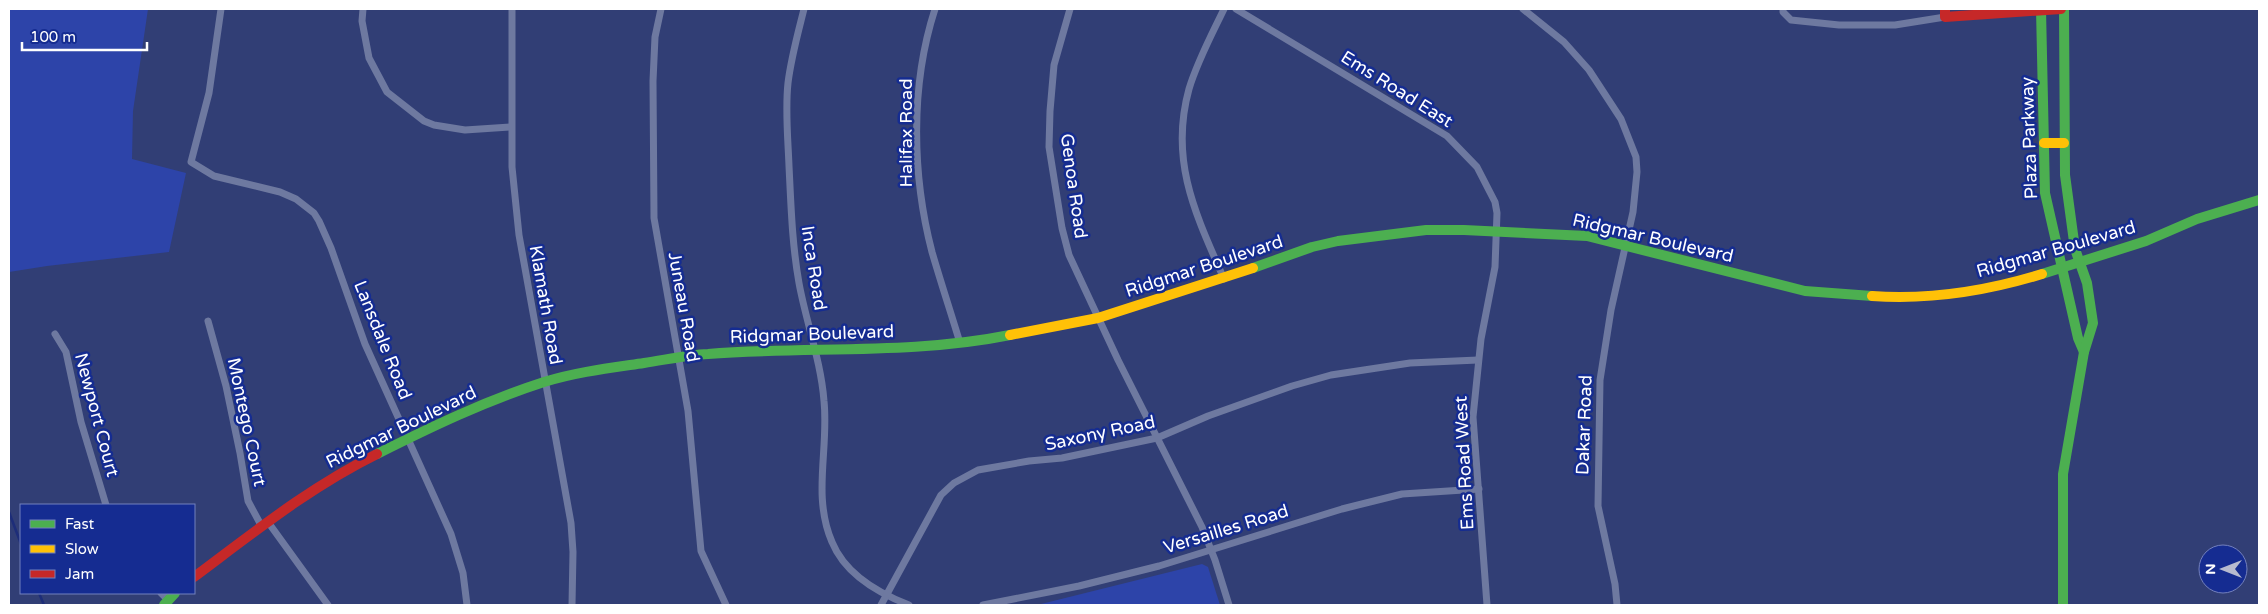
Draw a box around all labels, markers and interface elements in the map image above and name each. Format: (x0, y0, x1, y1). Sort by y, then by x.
scale bar (22, 20, 148, 52)
text: 100 m (30, 28, 76, 46)
street label: Ems Road East (1337, 46, 1457, 132)
street label: Plaza Parkway (2016, 76, 2042, 200)
street label: Halifax Road (895, 78, 917, 188)
street label: Genoa Road (1056, 132, 1092, 240)
street label: Ridgmar Boulevard (1570, 209, 1736, 267)
street label: Ridgmar Boulevard (1974, 216, 2138, 282)
street label: Inca Road (796, 224, 832, 312)
street label: Ridgmar Boulevard (1122, 230, 1286, 302)
street label: Klamath Road (525, 244, 567, 366)
street label: Juneau Road (663, 250, 705, 364)
street label: Lansdale Road (349, 277, 417, 403)
street label: Ridgmar Boulevard (729, 320, 895, 348)
street label: Newport Court (70, 351, 124, 479)
street label: Montego Court (223, 356, 271, 488)
street label: Dakar Road (1571, 375, 1597, 475)
street label: Ridgmar Boulevard (322, 381, 480, 473)
street label: Ems Road West (1449, 395, 1478, 531)
street label: Saxony Road (1043, 411, 1157, 455)
street label: Versailles Road (1161, 500, 1291, 558)
legend (20, 504, 195, 594)
text: Fast (65, 515, 95, 533)
text: Slow (65, 540, 99, 558)
north arrow (2198, 544, 2248, 594)
text: N (2202, 563, 2219, 575)
text: Jam (65, 565, 94, 583)

